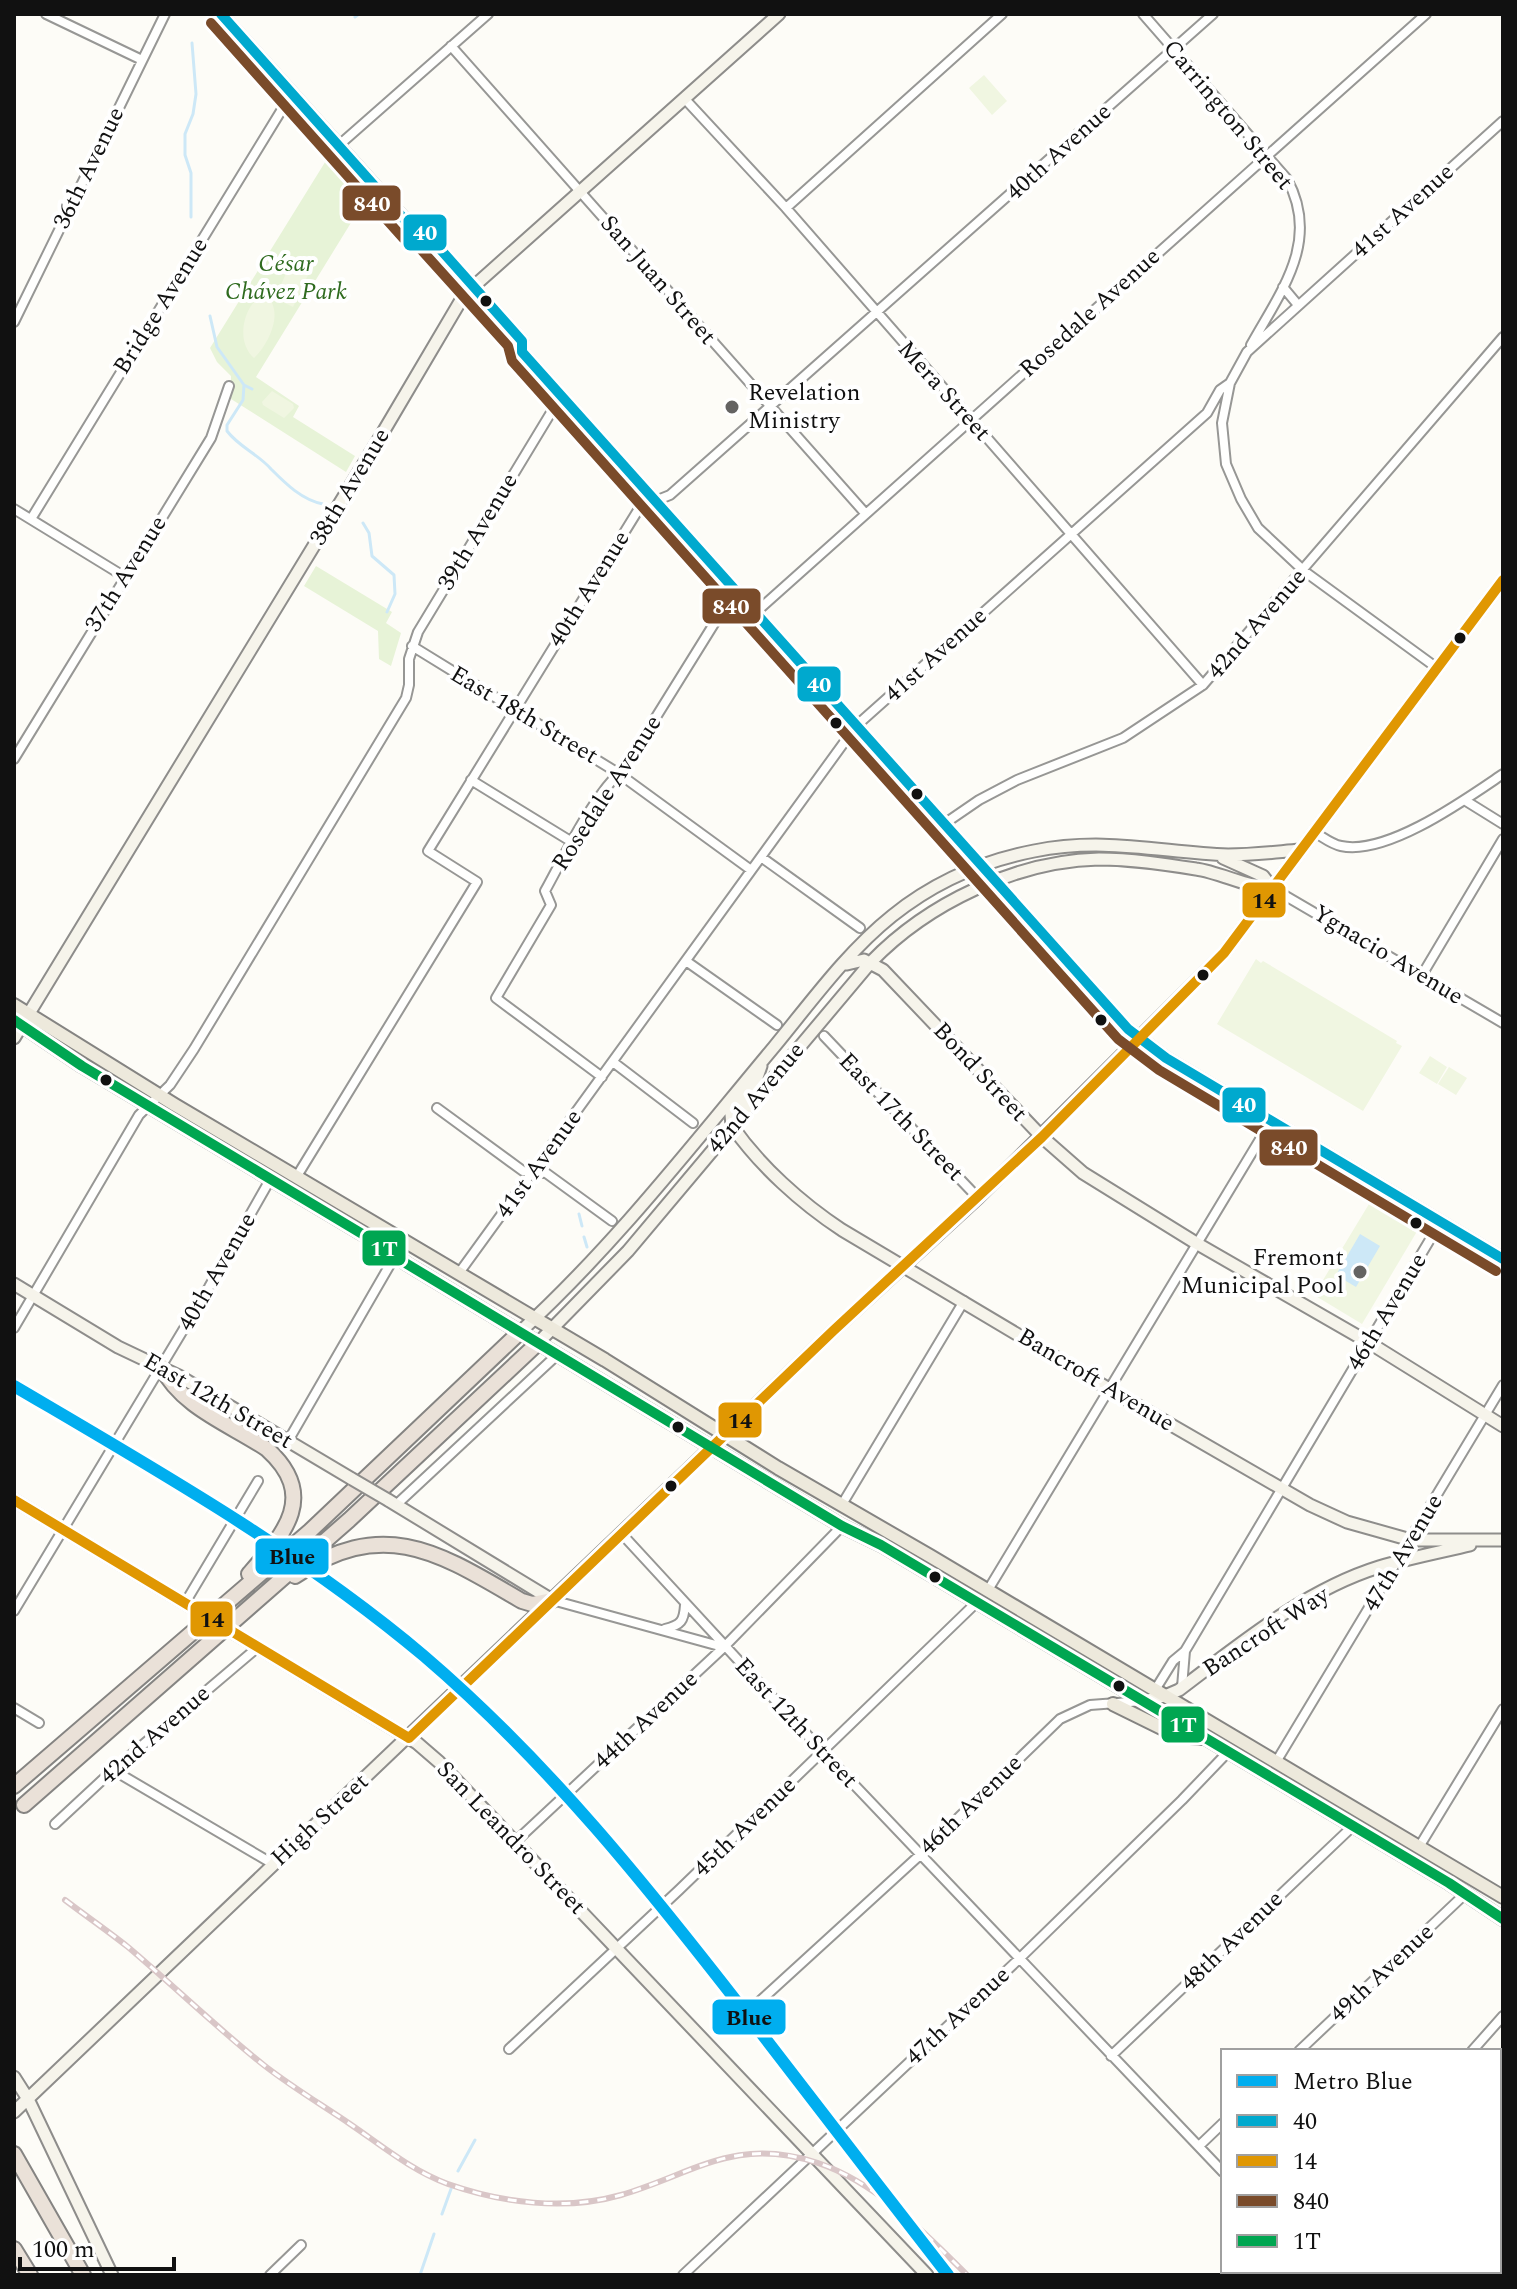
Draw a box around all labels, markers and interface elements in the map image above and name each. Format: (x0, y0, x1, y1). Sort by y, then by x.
street label: Carrington Street (1154, 32, 1302, 198)
street label: 40th Avenue (998, 95, 1120, 209)
street label: 36th Avenue (44, 101, 134, 235)
street label: 41st Avenue (1343, 155, 1463, 267)
line badge: 840 (341, 184, 402, 222)
text: 840 (353, 188, 391, 221)
street label: San Juan Street (591, 207, 725, 353)
line badge: 40 (402, 213, 448, 252)
text: 40 (413, 217, 437, 250)
street label: Bridge Avenue (104, 230, 218, 382)
street label: Rosedale Avenue (1011, 239, 1169, 387)
park label: César Chávez Park (225, 246, 347, 310)
unlabelled marker (478, 293, 494, 309)
street label: Mera Street (889, 332, 999, 450)
place label: Revelation Ministry (748, 375, 860, 439)
marker: Revelation Ministry (723, 398, 741, 416)
street label: 38th Avenue (301, 421, 399, 553)
street label: 39th Avenue (429, 466, 527, 598)
street label: 37th Avenue (76, 509, 176, 639)
street label: 40th Avenue (539, 524, 639, 654)
street label: 42nd Avenue (1199, 561, 1315, 687)
line badge: 840 (701, 587, 762, 625)
text: 840 (712, 591, 750, 624)
street label: 41st Avenue (876, 599, 996, 711)
unlabelled marker (1452, 630, 1468, 646)
street label: East 18th Street (443, 656, 605, 774)
line badge: 40 (796, 665, 842, 703)
text: 40 (807, 669, 831, 702)
street label: Rosedale Avenue (543, 708, 671, 878)
unlabelled marker (828, 715, 844, 731)
unlabelled marker (909, 786, 925, 802)
line badge: 14 (1241, 881, 1287, 919)
text: 14 (1252, 885, 1277, 918)
street label: Ygnacio Avenue (1306, 896, 1470, 1014)
unlabelled marker (1195, 967, 1211, 983)
unlabelled marker (1093, 1012, 1109, 1028)
street label: Bond Street (924, 1014, 1036, 1130)
street label: 42nd Avenue (698, 1034, 814, 1162)
street label: East 17th Street (830, 1044, 972, 1190)
unlabelled marker (98, 1072, 114, 1088)
line badge: 40 (1221, 1086, 1267, 1124)
text: 40 (1232, 1089, 1256, 1122)
street label: 41st Avenue (487, 1102, 591, 1226)
line badge: 840 (1258, 1128, 1319, 1167)
text: 840 (1270, 1132, 1308, 1165)
street label: 40th Avenue (168, 1206, 266, 1338)
unlabelled marker (1408, 1215, 1424, 1231)
line badge: 1T (361, 1229, 407, 1267)
text: 1T (370, 1233, 398, 1266)
place label: Fremont Municipal Pool (1181, 1240, 1344, 1304)
street label: 46th Avenue (1338, 1246, 1436, 1378)
marker: Fremont Municipal Pool (1351, 1263, 1369, 1281)
street label: Bancroft Avenue (1011, 1319, 1181, 1441)
street label: East 12th Street (136, 1344, 300, 1458)
line badge: 14 (717, 1401, 763, 1439)
text: 14 (728, 1405, 753, 1438)
unlabelled marker (670, 1419, 686, 1435)
unlabelled marker (663, 1478, 679, 1494)
street label: 47th Avenue (1354, 1487, 1452, 1619)
line badge: Blue (254, 1537, 330, 1576)
text: Blue (269, 1541, 315, 1574)
unlabelled marker (927, 1569, 943, 1585)
street label: Bancroft Way (1196, 1577, 1338, 1686)
line badge: 14 (189, 1600, 234, 1638)
text: 14 (200, 1604, 225, 1637)
street label: East 12th Street (726, 1649, 866, 1797)
street label: 44th Avenue (586, 1662, 706, 1778)
street label: 42nd Avenue (92, 1677, 218, 1793)
unlabelled marker (1111, 1678, 1127, 1694)
line badge: 1T (1160, 1705, 1206, 1744)
text: 1T (1169, 1709, 1197, 1742)
street label: 46th Avenue (911, 1746, 1031, 1864)
street label: San Leandro Street (428, 1753, 594, 1923)
street label: High Street (263, 1765, 377, 1875)
street label: 45th Avenue (685, 1768, 805, 1886)
street label: 48th Avenue (1172, 1882, 1292, 2000)
street label: 49th Avenue (1322, 1915, 1442, 2031)
street label: 47th Avenue (898, 1958, 1018, 2074)
line badge: Blue (711, 1998, 787, 2036)
text: Blue (726, 2002, 772, 2035)
legend (1221, 2049, 1501, 2273)
text: Metro Blue (1293, 2064, 1413, 2100)
text: 40 (1293, 2104, 1317, 2140)
text: 14 (1293, 2144, 1317, 2180)
text: 840 (1293, 2184, 1329, 2220)
scale bar (20, 2221, 174, 2271)
text: 1T (1293, 2224, 1321, 2260)
text: 100 m (32, 2232, 95, 2268)

